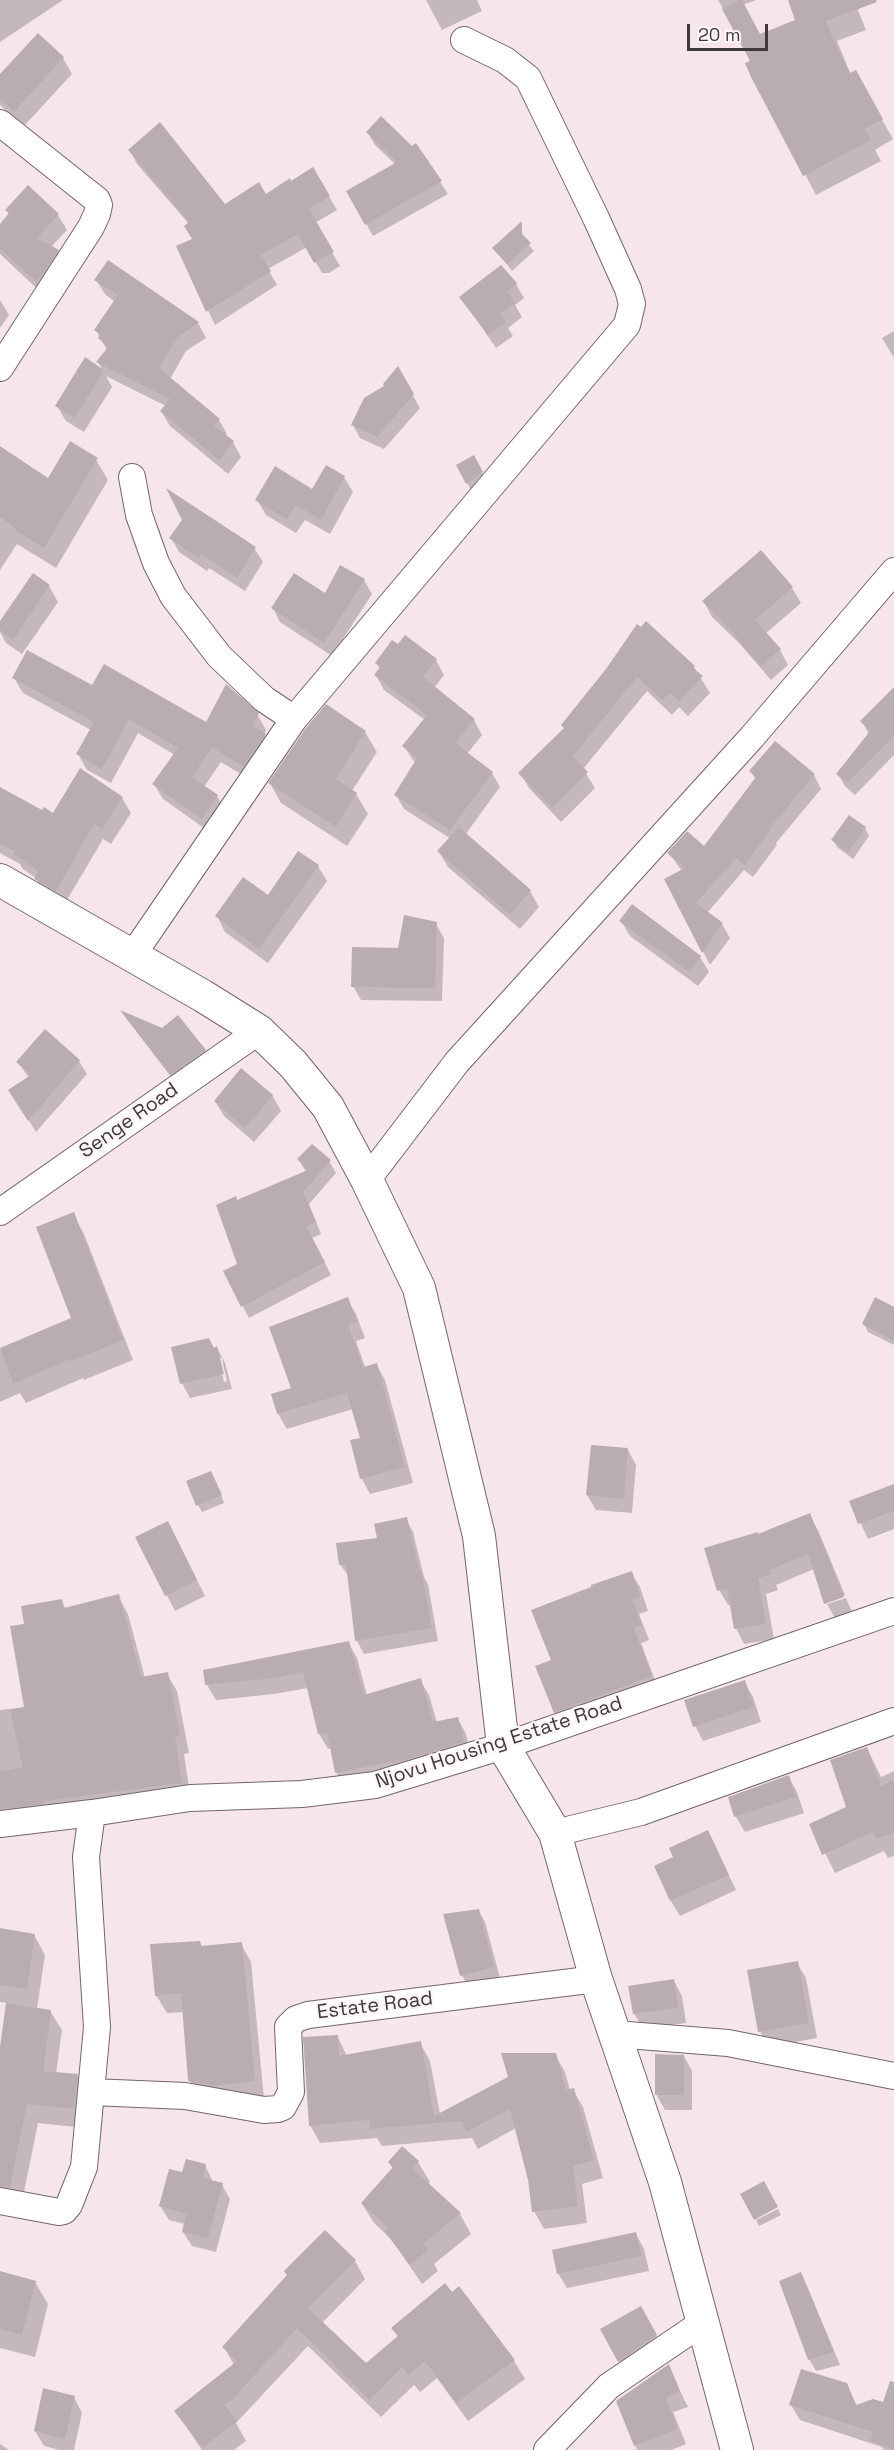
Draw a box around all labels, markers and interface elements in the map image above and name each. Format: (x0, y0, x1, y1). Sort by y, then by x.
scale bar (690, 12, 771, 50)
text: 20 m (698, 23, 741, 46)
street label: Senge Road (75, 1078, 183, 1164)
street label: Njovu Housing Estate Road (373, 1692, 625, 1794)
street label: Estate Road (316, 1987, 434, 2025)

